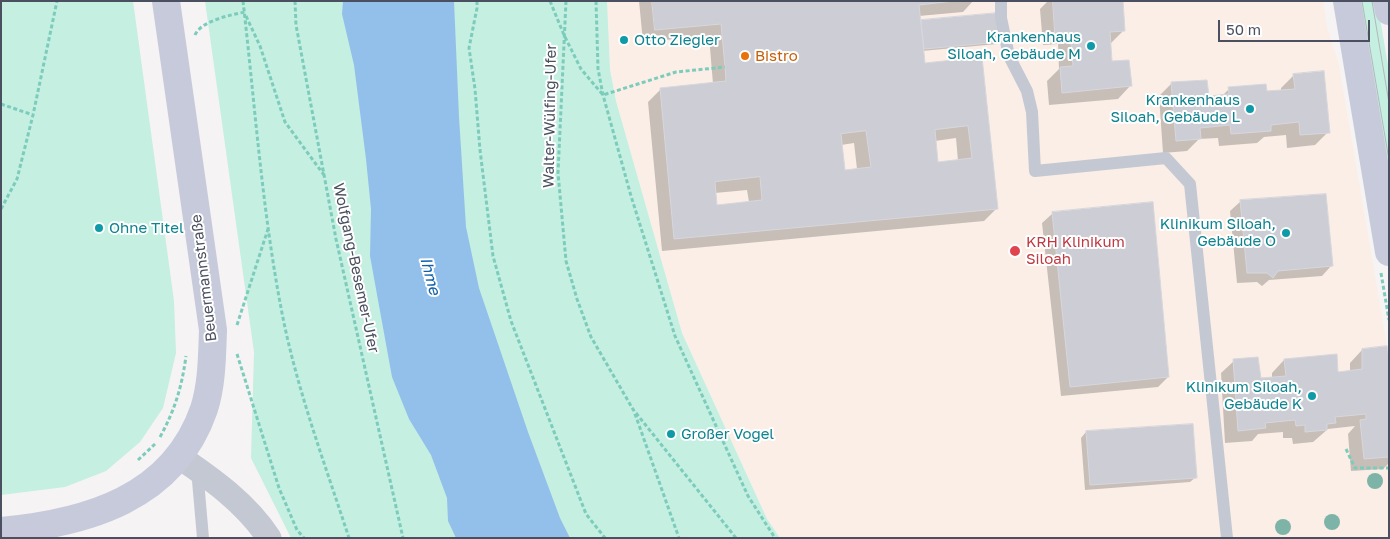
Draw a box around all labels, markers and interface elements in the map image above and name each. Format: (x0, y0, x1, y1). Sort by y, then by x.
scale bar (1220, 10, 1372, 42)
text: 50 m (1226, 20, 1261, 38)
place label: Krankenhaus Siloah, Gebäude M (947, 28, 1081, 63)
place label: Otto Ziegler (634, 31, 720, 49)
marker: Otto Ziegler (618, 34, 630, 46)
marker: Krankenhaus Siloah, Gebäude M (1085, 40, 1097, 52)
street label: Walter-Wülfing-Ufer (540, 44, 560, 188)
place label: Bistro (755, 47, 798, 65)
marker: Bistro (739, 50, 751, 62)
place label: Krankenhaus Siloah, Gebäude L (1111, 91, 1240, 126)
marker: Krankenhaus Siloah, Gebäude L (1244, 103, 1256, 115)
street label: Wolfgang-Besemer-Ufer (329, 181, 383, 355)
street label: Beuermannstraße (187, 213, 221, 343)
place label: Klinikum Siloah, Gebäude O (1160, 215, 1276, 250)
place label: Ohne Titel (109, 219, 184, 237)
marker: Ohne Titel (93, 222, 105, 234)
marker: Klinikum Siloah, Gebäude O (1280, 227, 1292, 239)
place label: KRH Klinikum Siloah (1026, 233, 1125, 268)
marker: KRH Klinikum Siloah (1008, 244, 1022, 258)
water label: Ihme (416, 255, 444, 297)
place label: Klinikum Siloah, Gebäude K (1186, 378, 1302, 413)
marker: Klinikum Siloah, Gebäude K (1306, 390, 1318, 402)
place label: Großer Vogel (681, 425, 774, 443)
marker: Großer Vogel (665, 428, 677, 440)

